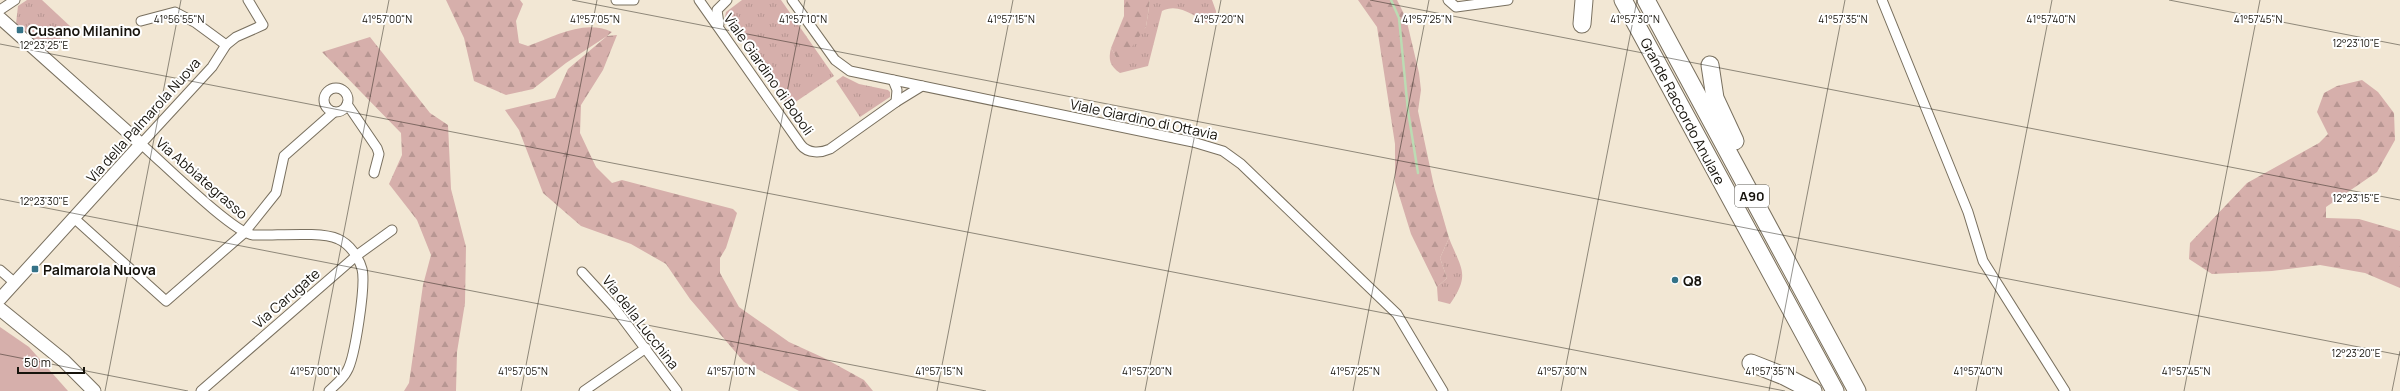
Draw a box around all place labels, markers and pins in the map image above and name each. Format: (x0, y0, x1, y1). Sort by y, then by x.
place label: Cusano Milanino (28, 21, 141, 40)
marker: Cusano Milanino (15, 25, 25, 35)
place label: Palmarola Nuova (43, 260, 156, 279)
marker: Palmarola Nuova (30, 264, 40, 274)
place label: Q8 (1683, 271, 1702, 290)
marker: Q8 (1670, 275, 1680, 285)

